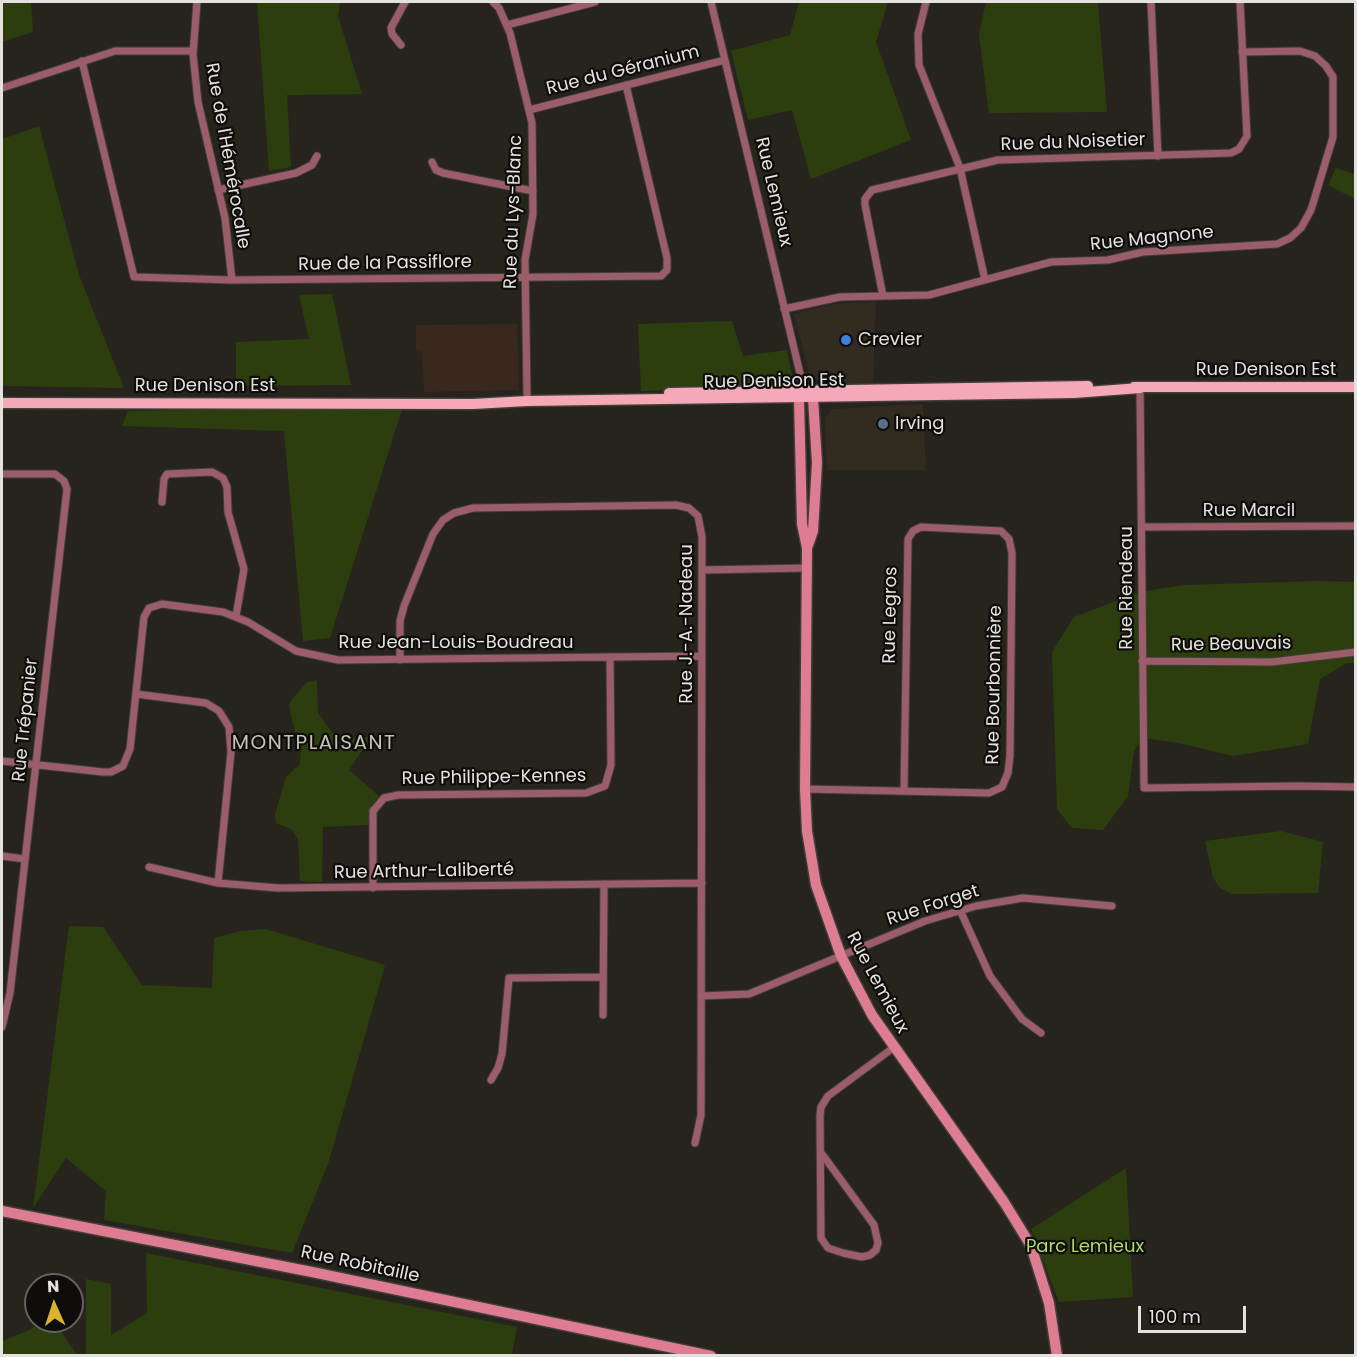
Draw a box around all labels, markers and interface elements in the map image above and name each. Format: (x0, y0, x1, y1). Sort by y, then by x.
street label: Rue du Géranium (544, 42, 702, 100)
street label: Rue de l'Hémérocalle (200, 61, 254, 251)
street label: Rue du Noisetier (1000, 130, 1146, 156)
street label: Rue du Lys-Blanc (501, 135, 527, 289)
street label: Rue Lemieux (750, 135, 796, 249)
street label: Rue Magnone (1089, 222, 1215, 256)
street label: Rue de la Passiflore (298, 252, 472, 276)
place label: Crevier (858, 329, 922, 351)
marker: Crevier (839, 333, 853, 347)
street label: Rue Denison Est (1196, 359, 1336, 381)
street label: Rue Denison Est (703, 370, 845, 394)
street label: Rue Denison Est (135, 375, 275, 397)
place label: Irving (895, 413, 944, 435)
marker: Irving (876, 417, 890, 431)
street label: Rue Marcil (1203, 500, 1295, 522)
street label: Rue Riendeau (1116, 526, 1138, 650)
street label: Rue J.-A.-Nadeau (676, 544, 698, 704)
street label: Rue Legros (879, 566, 903, 664)
street label: Rue Bourbonnière (983, 605, 1007, 765)
street label: Rue Jean-Louis-Boudreau (338, 632, 574, 654)
street label: Rue Beauvais (1171, 633, 1291, 657)
street label: Rue Trépanier (9, 657, 43, 783)
district label: MONTPLAISANT (232, 732, 396, 756)
street label: Rue Philippe-Kennes (402, 766, 586, 790)
street label: Rue Arthur-Laliberté (334, 860, 514, 884)
street label: Rue Forget (884, 881, 982, 931)
street label: Rue Lemieux (841, 929, 913, 1037)
park label: Parc Lemieux (1026, 1236, 1144, 1258)
street label: Rue Robitaille (299, 1242, 421, 1288)
north arrow (24, 1273, 84, 1333)
text: N (47, 1275, 60, 1298)
scale bar (1141, 1294, 1249, 1332)
text: 100 m (1149, 1304, 1201, 1329)

